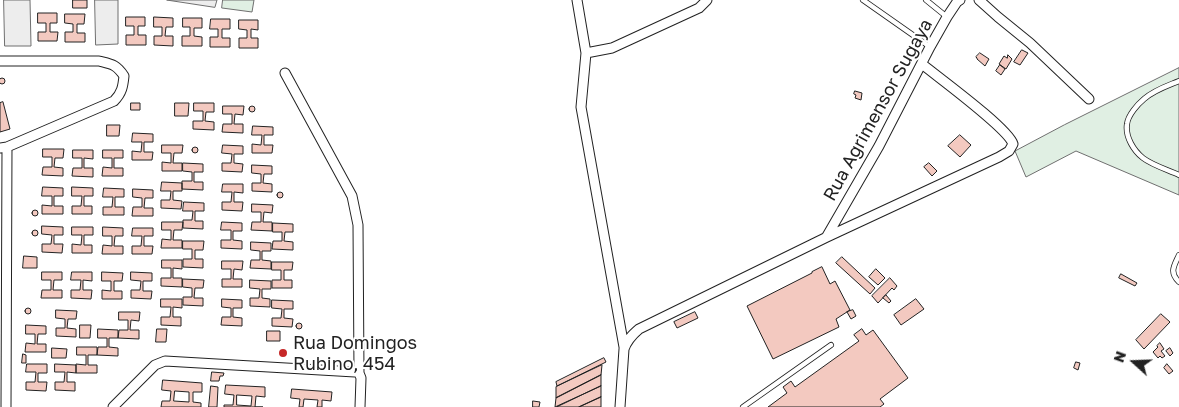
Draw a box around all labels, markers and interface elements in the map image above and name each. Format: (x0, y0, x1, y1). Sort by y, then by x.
street label: Rua Agrimensor Sugaya (819, 15, 937, 205)
place label: Rua Domingos Rubino, 454 (293, 332, 417, 374)
north arrow (1109, 337, 1159, 387)
marker: Rua Domingos Rubino, 454 (277, 347, 289, 359)
text: N (1110, 349, 1129, 365)

